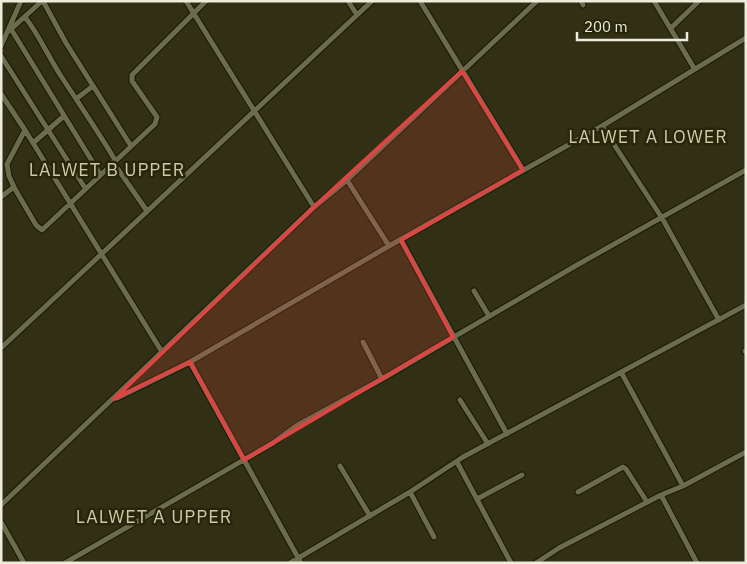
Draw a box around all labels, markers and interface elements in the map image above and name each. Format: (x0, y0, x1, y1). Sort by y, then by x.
scale bar (577, 10, 687, 42)
text: 200 m (584, 17, 628, 36)
district label: LALWET A LOWER (568, 125, 728, 148)
district label: LALWET B UPPER (29, 158, 185, 181)
district label: LALWET A UPPER (76, 505, 232, 528)

